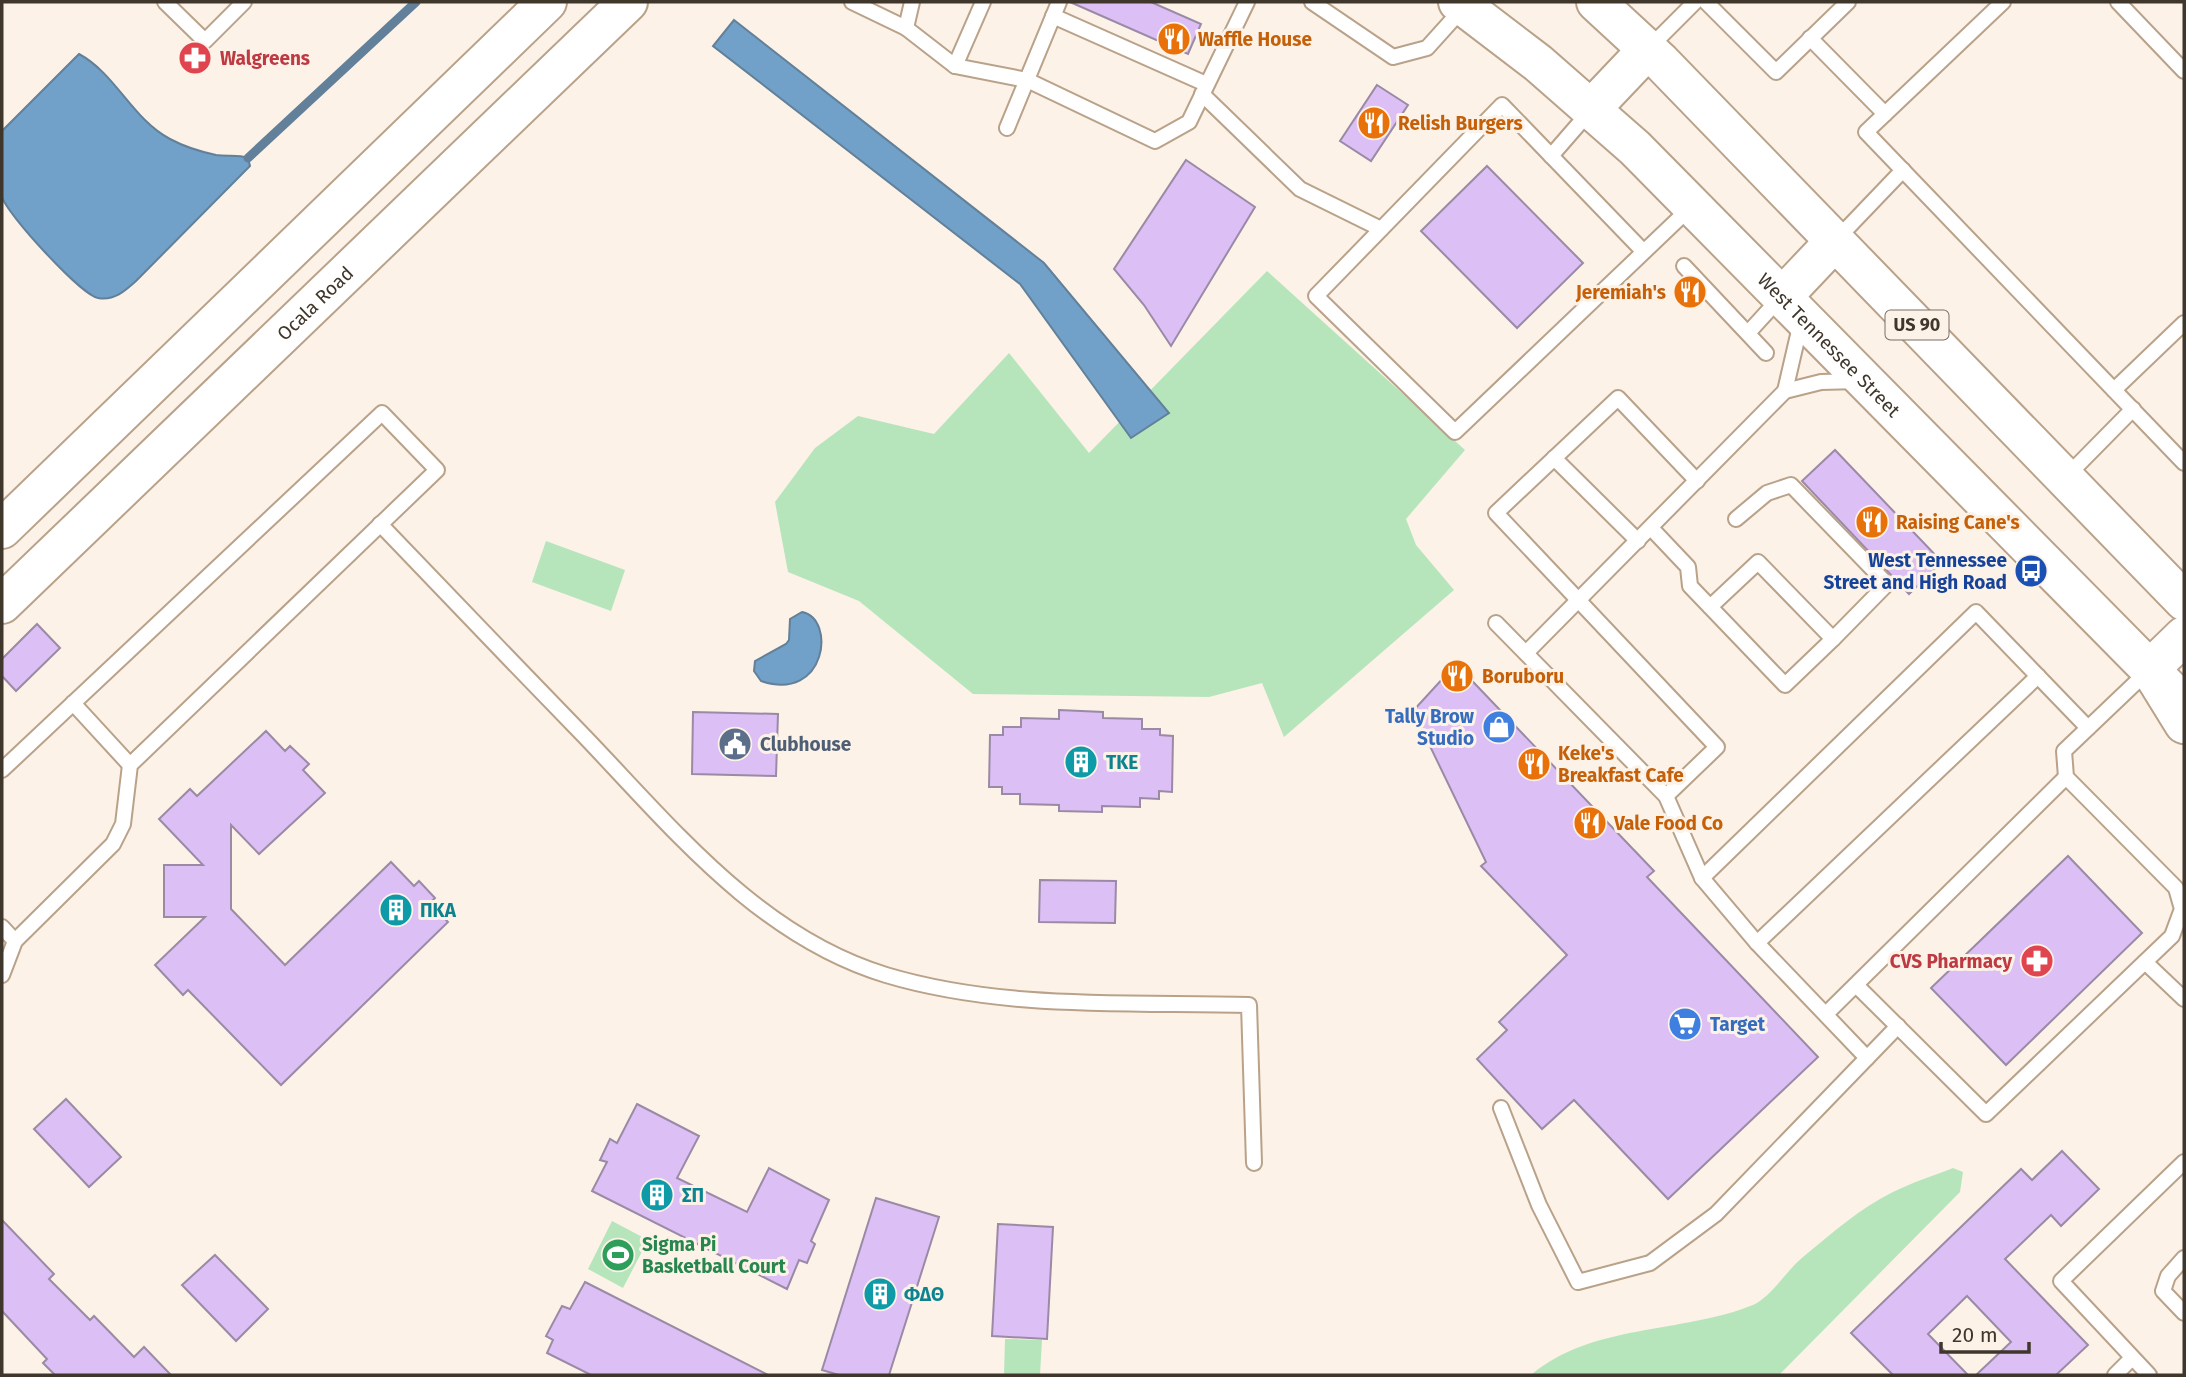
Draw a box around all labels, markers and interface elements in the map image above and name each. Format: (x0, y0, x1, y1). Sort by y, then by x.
restaurant icon: Waffle House (1155, 20, 1193, 58)
place label: Waffle House (1198, 28, 1312, 51)
pharmacy icon: Walgreens (176, 39, 214, 77)
place label: Walgreens (220, 47, 310, 70)
restaurant icon: Relish Burgers (1355, 104, 1393, 142)
place label: Relish Burgers (1398, 112, 1523, 135)
street label: Ocala Road (272, 262, 358, 345)
street label: West Tennessee Street (1753, 268, 1905, 422)
restaurant icon: Jeremiah's (1671, 273, 1709, 311)
place label: Jeremiah's (1575, 281, 1666, 304)
road number: US 90 (1885, 310, 1948, 340)
restaurant icon: Raising Cane's (1853, 503, 1891, 541)
place label: Raising Cane's (1896, 511, 2020, 534)
place label: West Tennessee Street and High Road (1824, 549, 2007, 594)
bus stop icon: West Tennessee Street and High Road (2012, 552, 2050, 590)
restaurant icon: Boruboru (1438, 657, 1476, 695)
place label: Boruboru (1482, 665, 1564, 688)
place label: Tally Brow Studio (1385, 705, 1475, 750)
shop icon: Tally Brow Studio (1480, 708, 1518, 746)
public building icon: Clubhouse (716, 725, 754, 763)
place label: Clubhouse (760, 733, 851, 756)
place label: Keke's Breakfast Cafe (1558, 742, 1684, 787)
building icon: TKE (1062, 743, 1100, 781)
restaurant icon: Keke's Breakfast Cafe (1515, 745, 1553, 783)
place label: TKE (1106, 751, 1138, 774)
restaurant icon: Vale Food Co (1571, 804, 1609, 842)
place label: Vale Food Co (1613, 812, 1723, 835)
building icon: ΠΚΑ (377, 891, 415, 929)
place label: ΠΚΑ (420, 899, 457, 922)
pharmacy icon: CVS Pharmacy (2018, 942, 2056, 980)
place label: CVS Pharmacy (1890, 950, 2012, 973)
supermarket icon: Target (1666, 1005, 1704, 1043)
place label: Target (1710, 1013, 1766, 1036)
building icon: ΣΠ (638, 1176, 676, 1214)
place label: ΣΠ (682, 1184, 704, 1207)
place label: Sigma Pi Basketball Court (642, 1233, 786, 1278)
sports icon: Sigma Pi Basketball Court (599, 1236, 637, 1274)
building icon: ΦΔΘ (861, 1275, 899, 1313)
place label: ΦΔΘ (904, 1283, 944, 1306)
scale bar (1941, 1310, 2028, 1354)
text: 20 m (1952, 1322, 1998, 1348)

